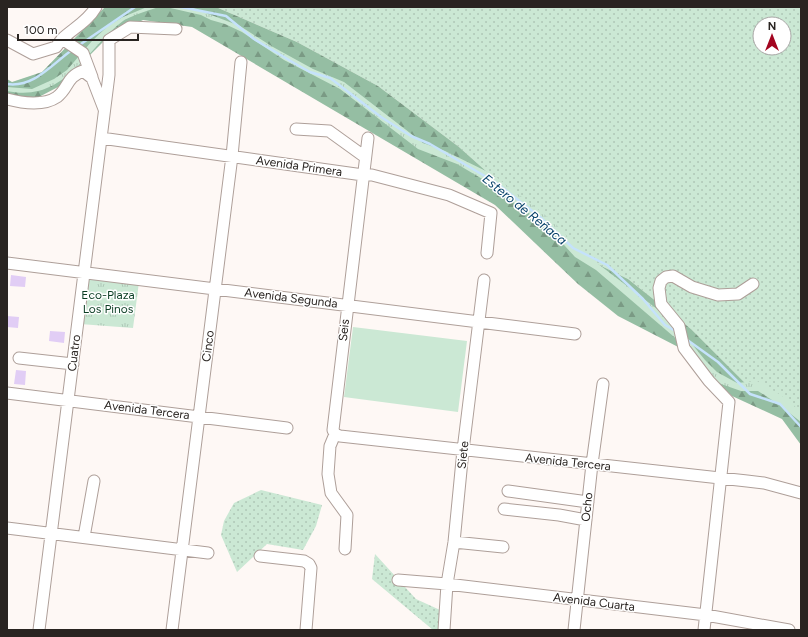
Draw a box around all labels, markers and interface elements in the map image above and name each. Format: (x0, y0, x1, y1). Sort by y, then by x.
scale bar (18, 16, 138, 42)
north arrow (752, 16, 792, 56)
text: N (768, 20, 776, 33)
text: 100 m (24, 23, 58, 37)
street label: Avenida Primera (255, 153, 343, 179)
water label: Estero de Reñaca (480, 171, 570, 248)
street label: Avenida Segunda (244, 285, 338, 311)
park label: Eco-Plaza Los Pinos (81, 288, 135, 316)
street label: Seis (336, 318, 352, 342)
street label: Cinco (199, 329, 217, 363)
street label: Cuatro (65, 334, 83, 372)
street label: Avenida Tercera (103, 398, 191, 422)
street label: Siete (455, 440, 471, 470)
street label: Avenida Tercera (525, 451, 611, 473)
street label: Ocho (578, 492, 596, 522)
street label: Avenida Cuarta (552, 590, 636, 614)

